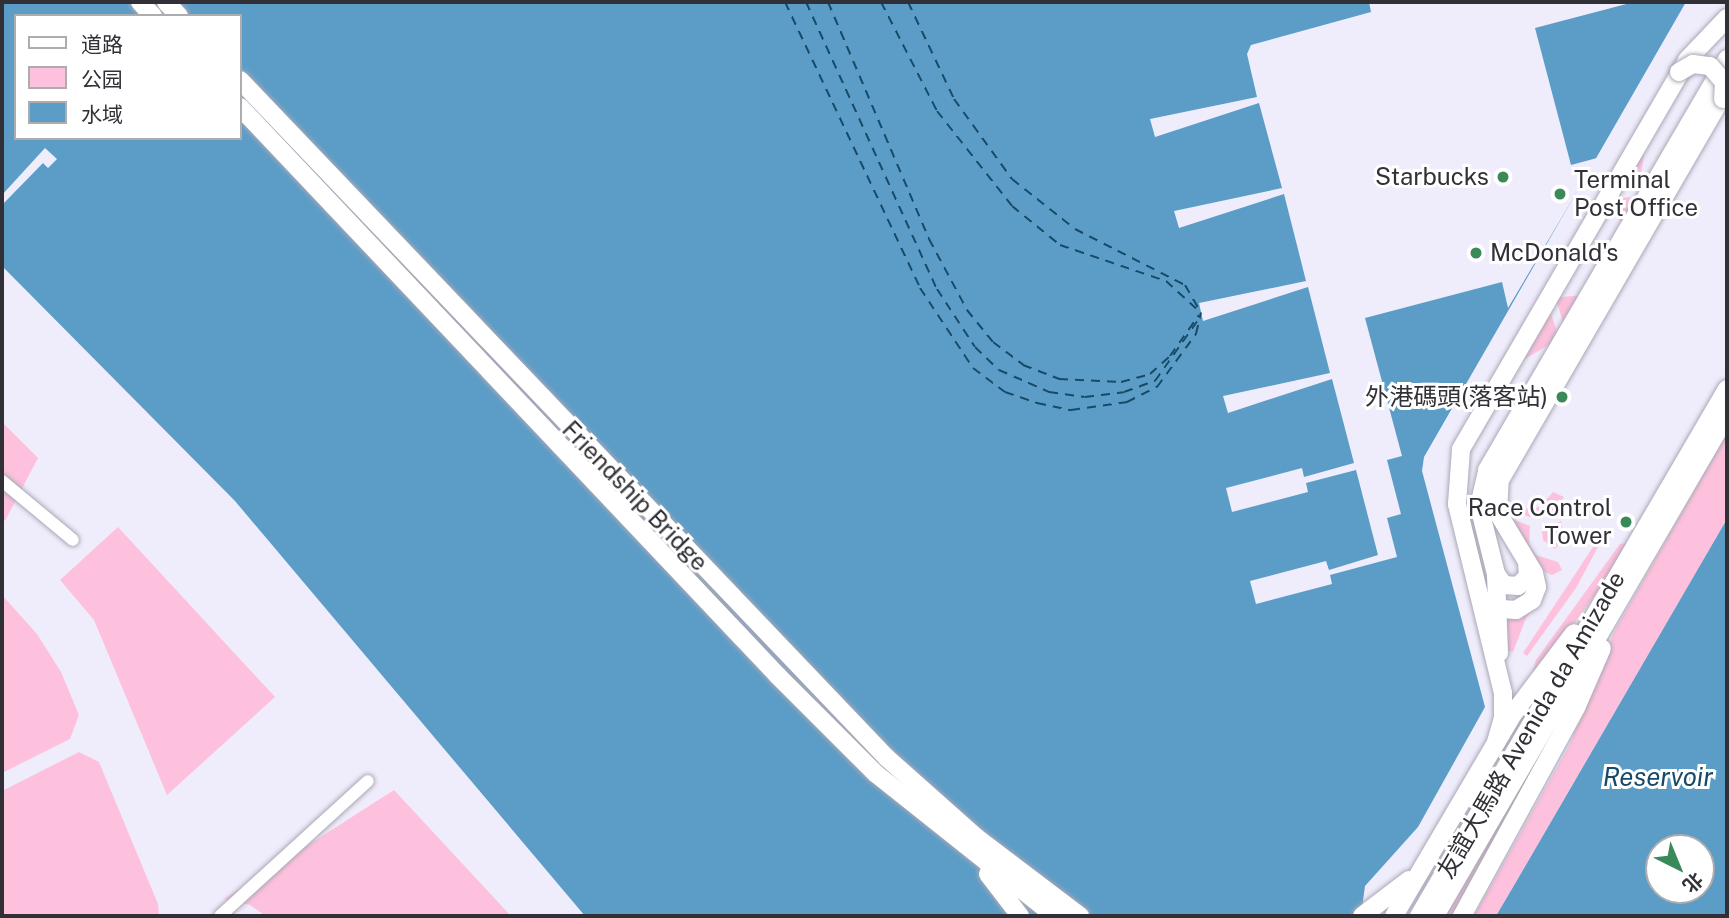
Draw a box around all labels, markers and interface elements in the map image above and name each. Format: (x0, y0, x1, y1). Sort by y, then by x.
legend (14, 14, 242, 140)
text: 道路 (81, 32, 123, 57)
text: 公园 (81, 67, 123, 92)
text: 水域 (81, 102, 123, 127)
place label: Starbucks (1375, 163, 1489, 191)
place label: Terminal Post Office (1574, 166, 1698, 222)
marker: Starbucks (1495, 169, 1511, 185)
marker: Terminal Post Office (1552, 186, 1568, 202)
place label: McDonald's (1490, 239, 1618, 267)
marker: McDonald's (1468, 245, 1484, 261)
place label: 外港碼頭(落客站) (1365, 383, 1548, 411)
marker: 外港碼頭(落客站) (1554, 389, 1570, 405)
street label: Friendship Bridge (556, 415, 714, 577)
place label: Race Control Tower (1468, 494, 1612, 550)
marker: Race Control Tower (1618, 514, 1634, 530)
street label: 友誼大馬路 Avenida da Amizade (1431, 566, 1631, 884)
water label: Reservoir (1603, 761, 1713, 793)
north arrow (1645, 834, 1715, 904)
text: 北 (1679, 868, 1707, 897)

